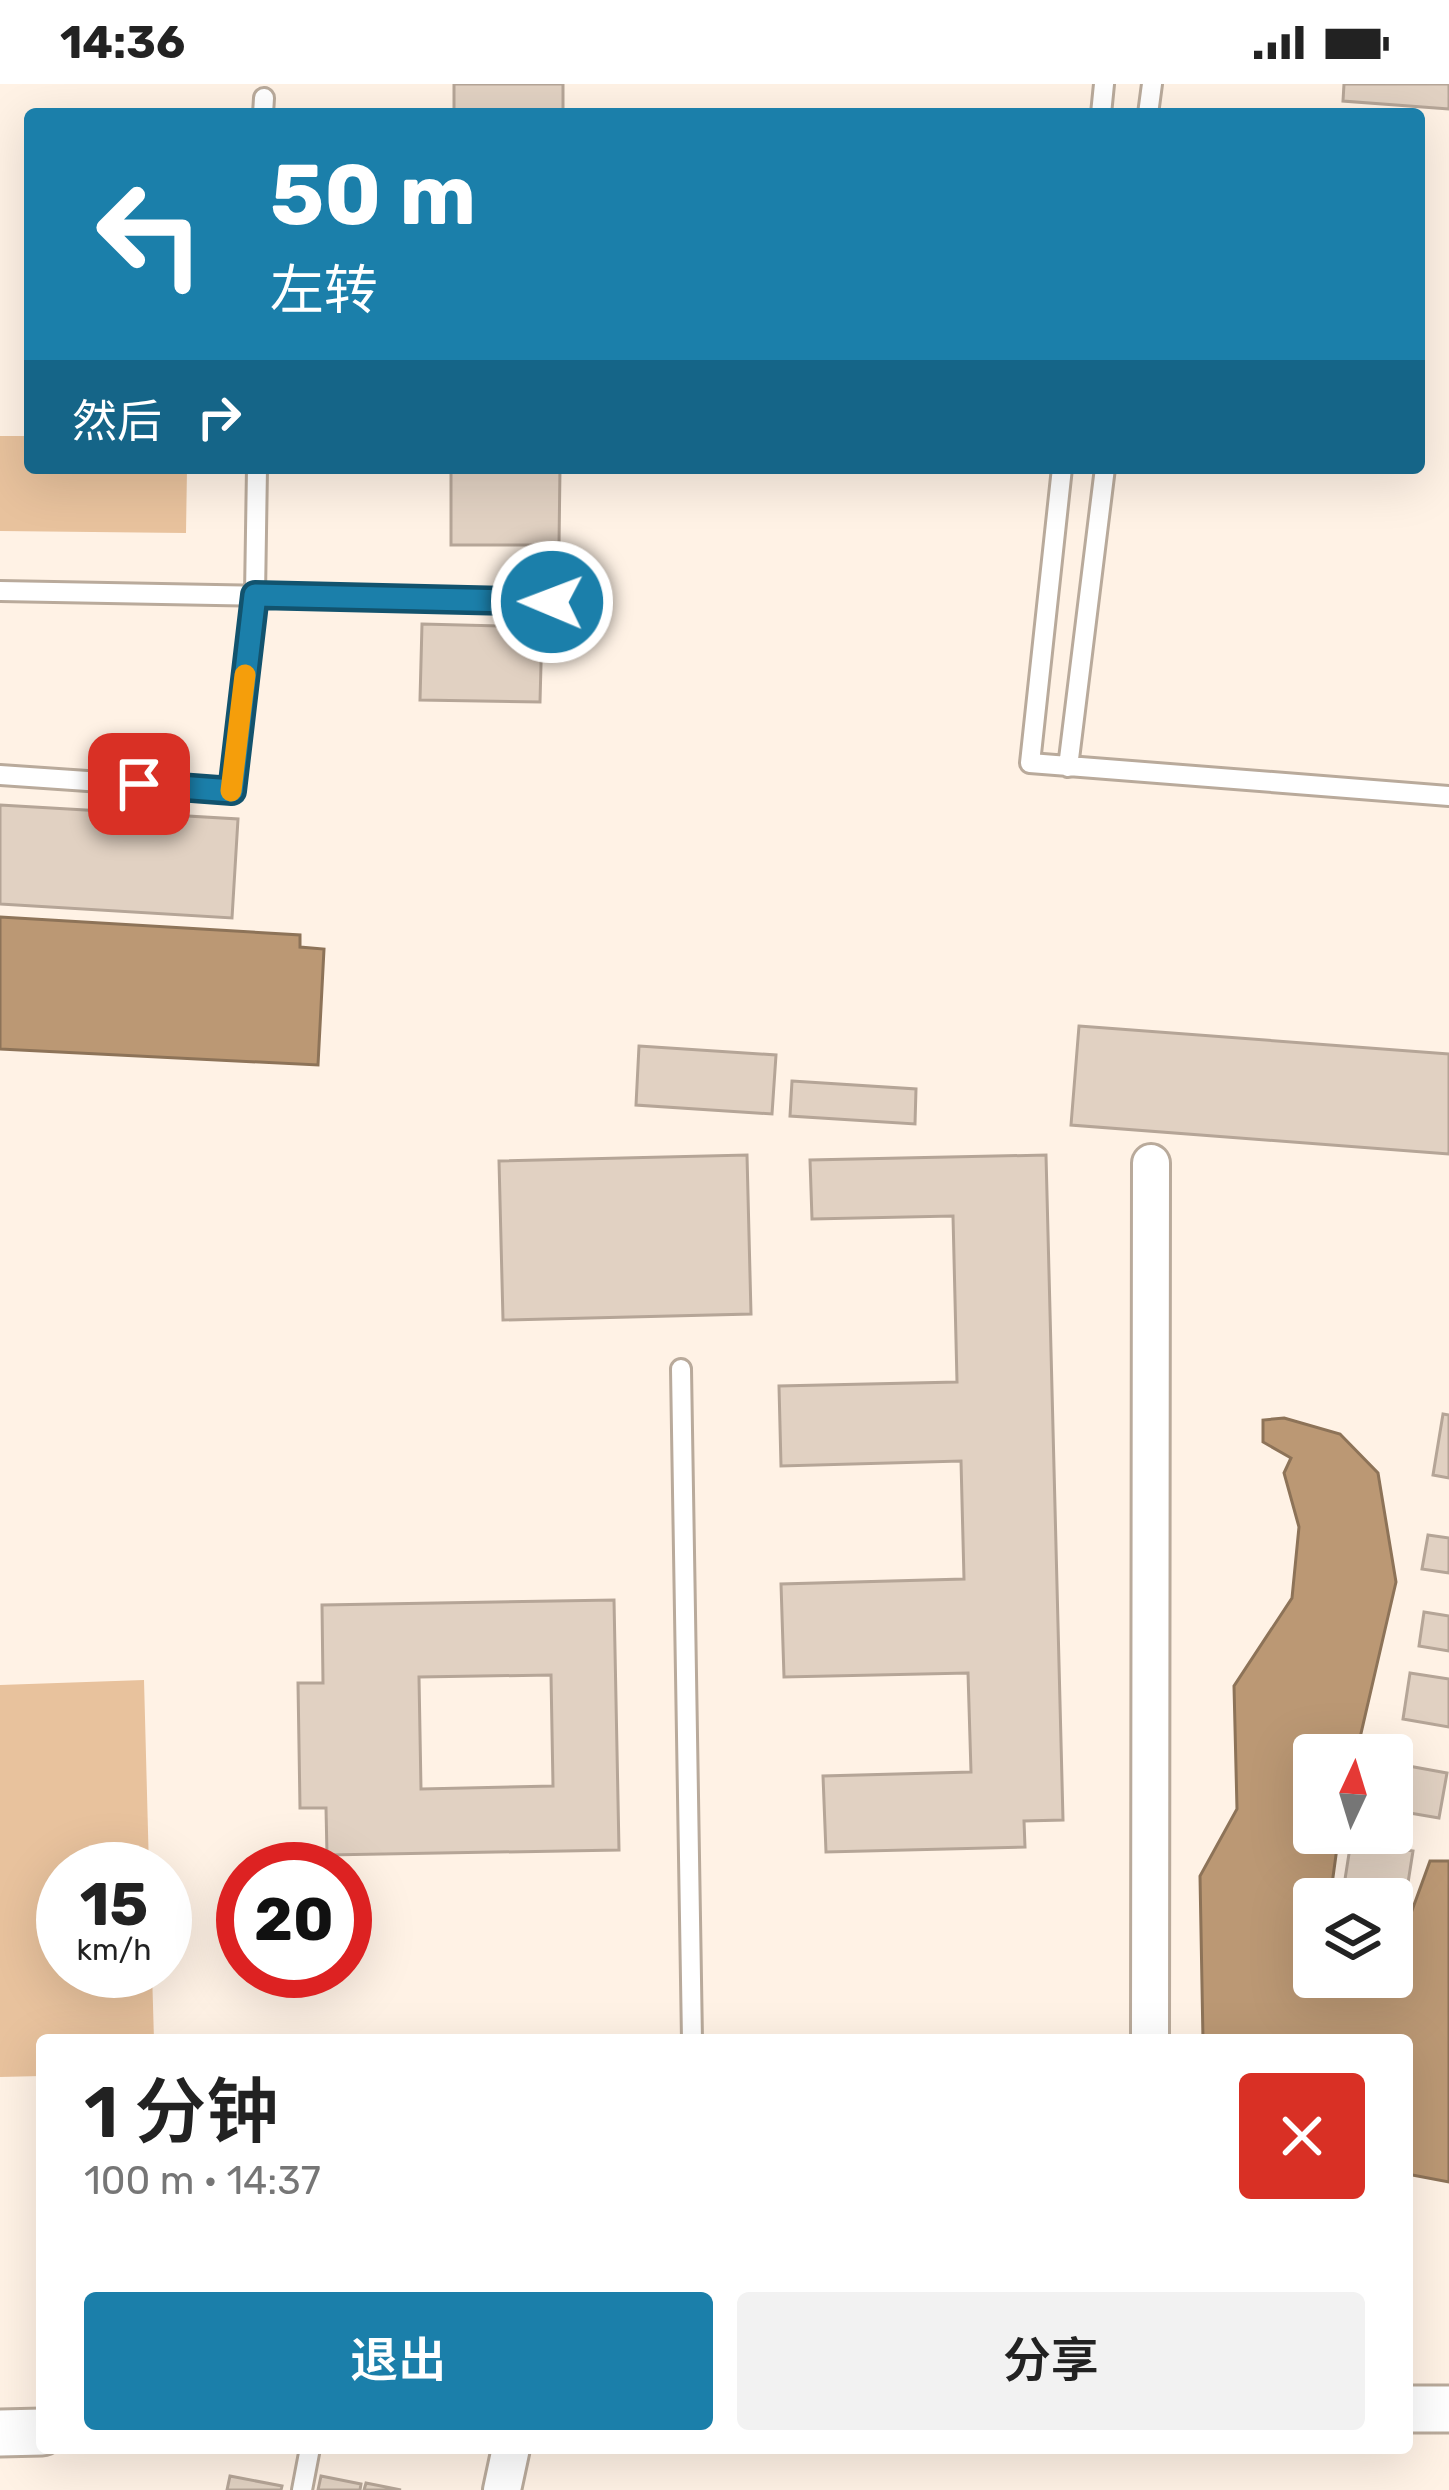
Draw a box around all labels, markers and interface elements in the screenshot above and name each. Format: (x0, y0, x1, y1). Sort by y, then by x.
text: 14:36 (60, 16, 185, 69)
text: 50 m (270, 145, 476, 245)
icon: left (72, 156, 228, 312)
text: 左转 (270, 259, 378, 323)
icon: right (186, 384, 252, 450)
text: 然后 (72, 395, 162, 448)
position arrow (489, 539, 615, 665)
pin (88, 733, 190, 835)
icon: arrive (106, 751, 172, 817)
north arrow (1293, 1734, 1413, 1854)
map controls (1293, 1734, 1413, 1998)
speed limit sign: 20 (216, 1842, 372, 1998)
text: 15 (80, 1869, 148, 1940)
button: layers (1293, 1878, 1413, 1998)
text: km/h (77, 1932, 151, 1968)
text: 1 分钟 (84, 2070, 278, 2155)
button: close (1239, 2073, 1365, 2199)
text: 100 m · 14:37 (84, 2158, 321, 2204)
button: 退出 (84, 2292, 713, 2430)
button: 分享 (737, 2292, 1365, 2430)

